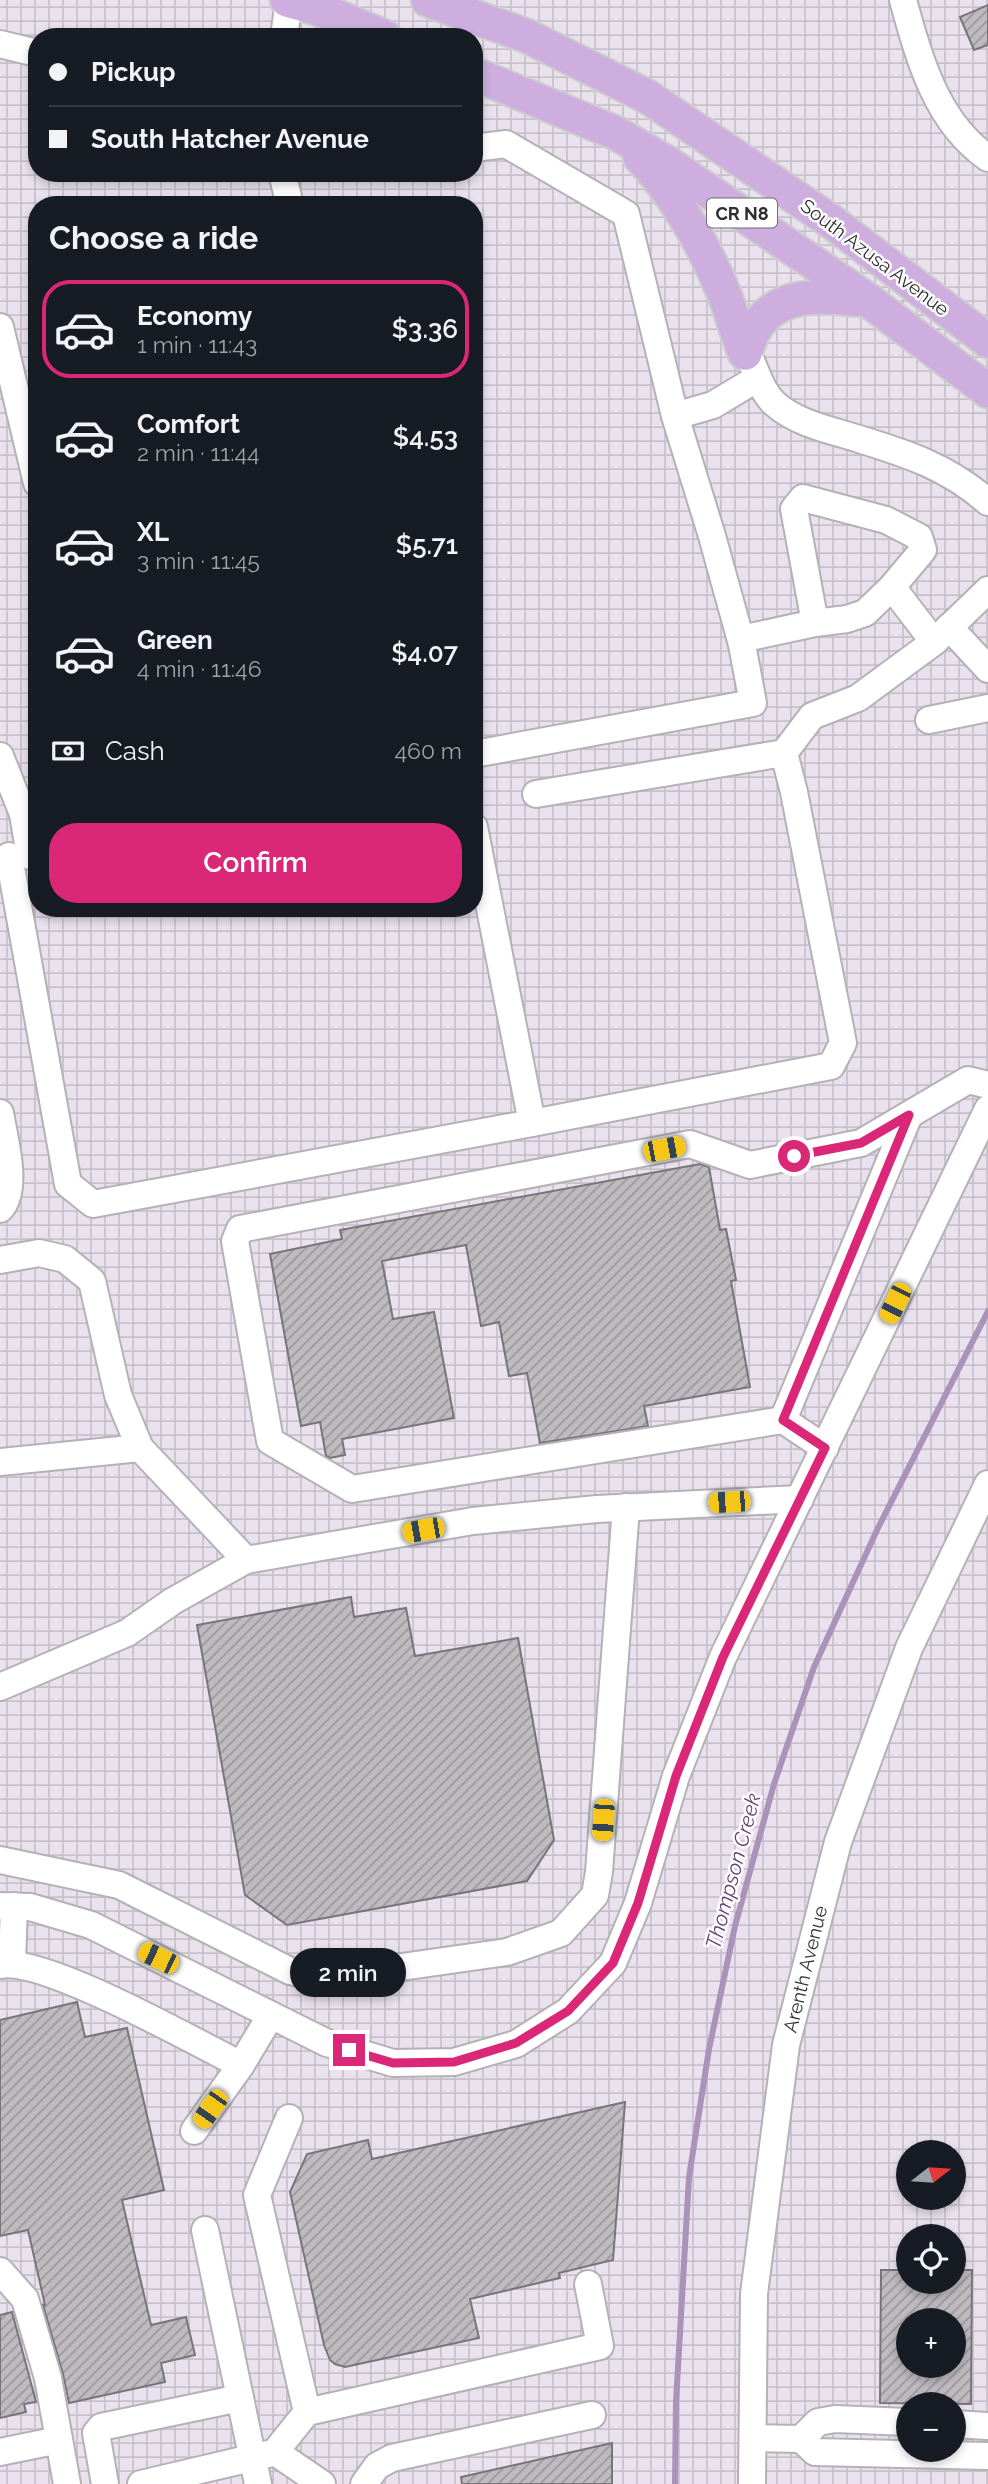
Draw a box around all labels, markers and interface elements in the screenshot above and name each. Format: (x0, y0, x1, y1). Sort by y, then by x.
text: Pickup (91, 57, 176, 87)
text: South Hatcher Avenue (91, 124, 369, 154)
street label: South Azusa Avenue (797, 194, 953, 320)
road number: CR N8 (707, 198, 777, 228)
text: Choose a ride (49, 219, 258, 256)
icon: car (53, 298, 116, 361)
text: Economy (137, 301, 252, 331)
text: $3.36 (392, 314, 458, 344)
text: 1 min · 11:43 (137, 331, 257, 358)
icon: car (53, 406, 116, 469)
text: Comfort (137, 409, 240, 439)
text: $4.53 (393, 422, 458, 452)
text: 2 min · 11:44 (137, 439, 260, 466)
icon: car (53, 514, 116, 577)
text: XL (137, 517, 169, 547)
text: $5.71 (396, 530, 458, 560)
text: 3 min · 11:45 (137, 547, 260, 574)
icon: car (53, 622, 116, 685)
text: Green (137, 625, 213, 655)
text: $4.07 (391, 638, 458, 668)
text: 4 min · 11:46 (137, 655, 262, 682)
icon: cash (49, 732, 87, 770)
text: Cash (105, 736, 165, 766)
text: 460 m (394, 737, 462, 764)
button: Confirm (49, 823, 462, 903)
car (642, 1135, 687, 1163)
route start (778, 1140, 810, 1172)
car (877, 1280, 914, 1326)
car (708, 1490, 751, 1514)
car (401, 1516, 446, 1544)
water label: Thompson Creek (700, 1790, 766, 1952)
car (592, 1798, 615, 1842)
street label: Arenth Avenue (779, 1903, 831, 2035)
car (135, 1939, 182, 1977)
callout: 2 min (291, 1948, 407, 1997)
text: 2 min (319, 1959, 377, 1986)
route end (333, 2034, 365, 2066)
car (190, 2086, 231, 2132)
north arrow (896, 2140, 966, 2210)
map controls (896, 2140, 966, 2462)
button: locate (896, 2224, 966, 2294)
button: + (896, 2308, 966, 2378)
button: − (896, 2392, 966, 2462)

